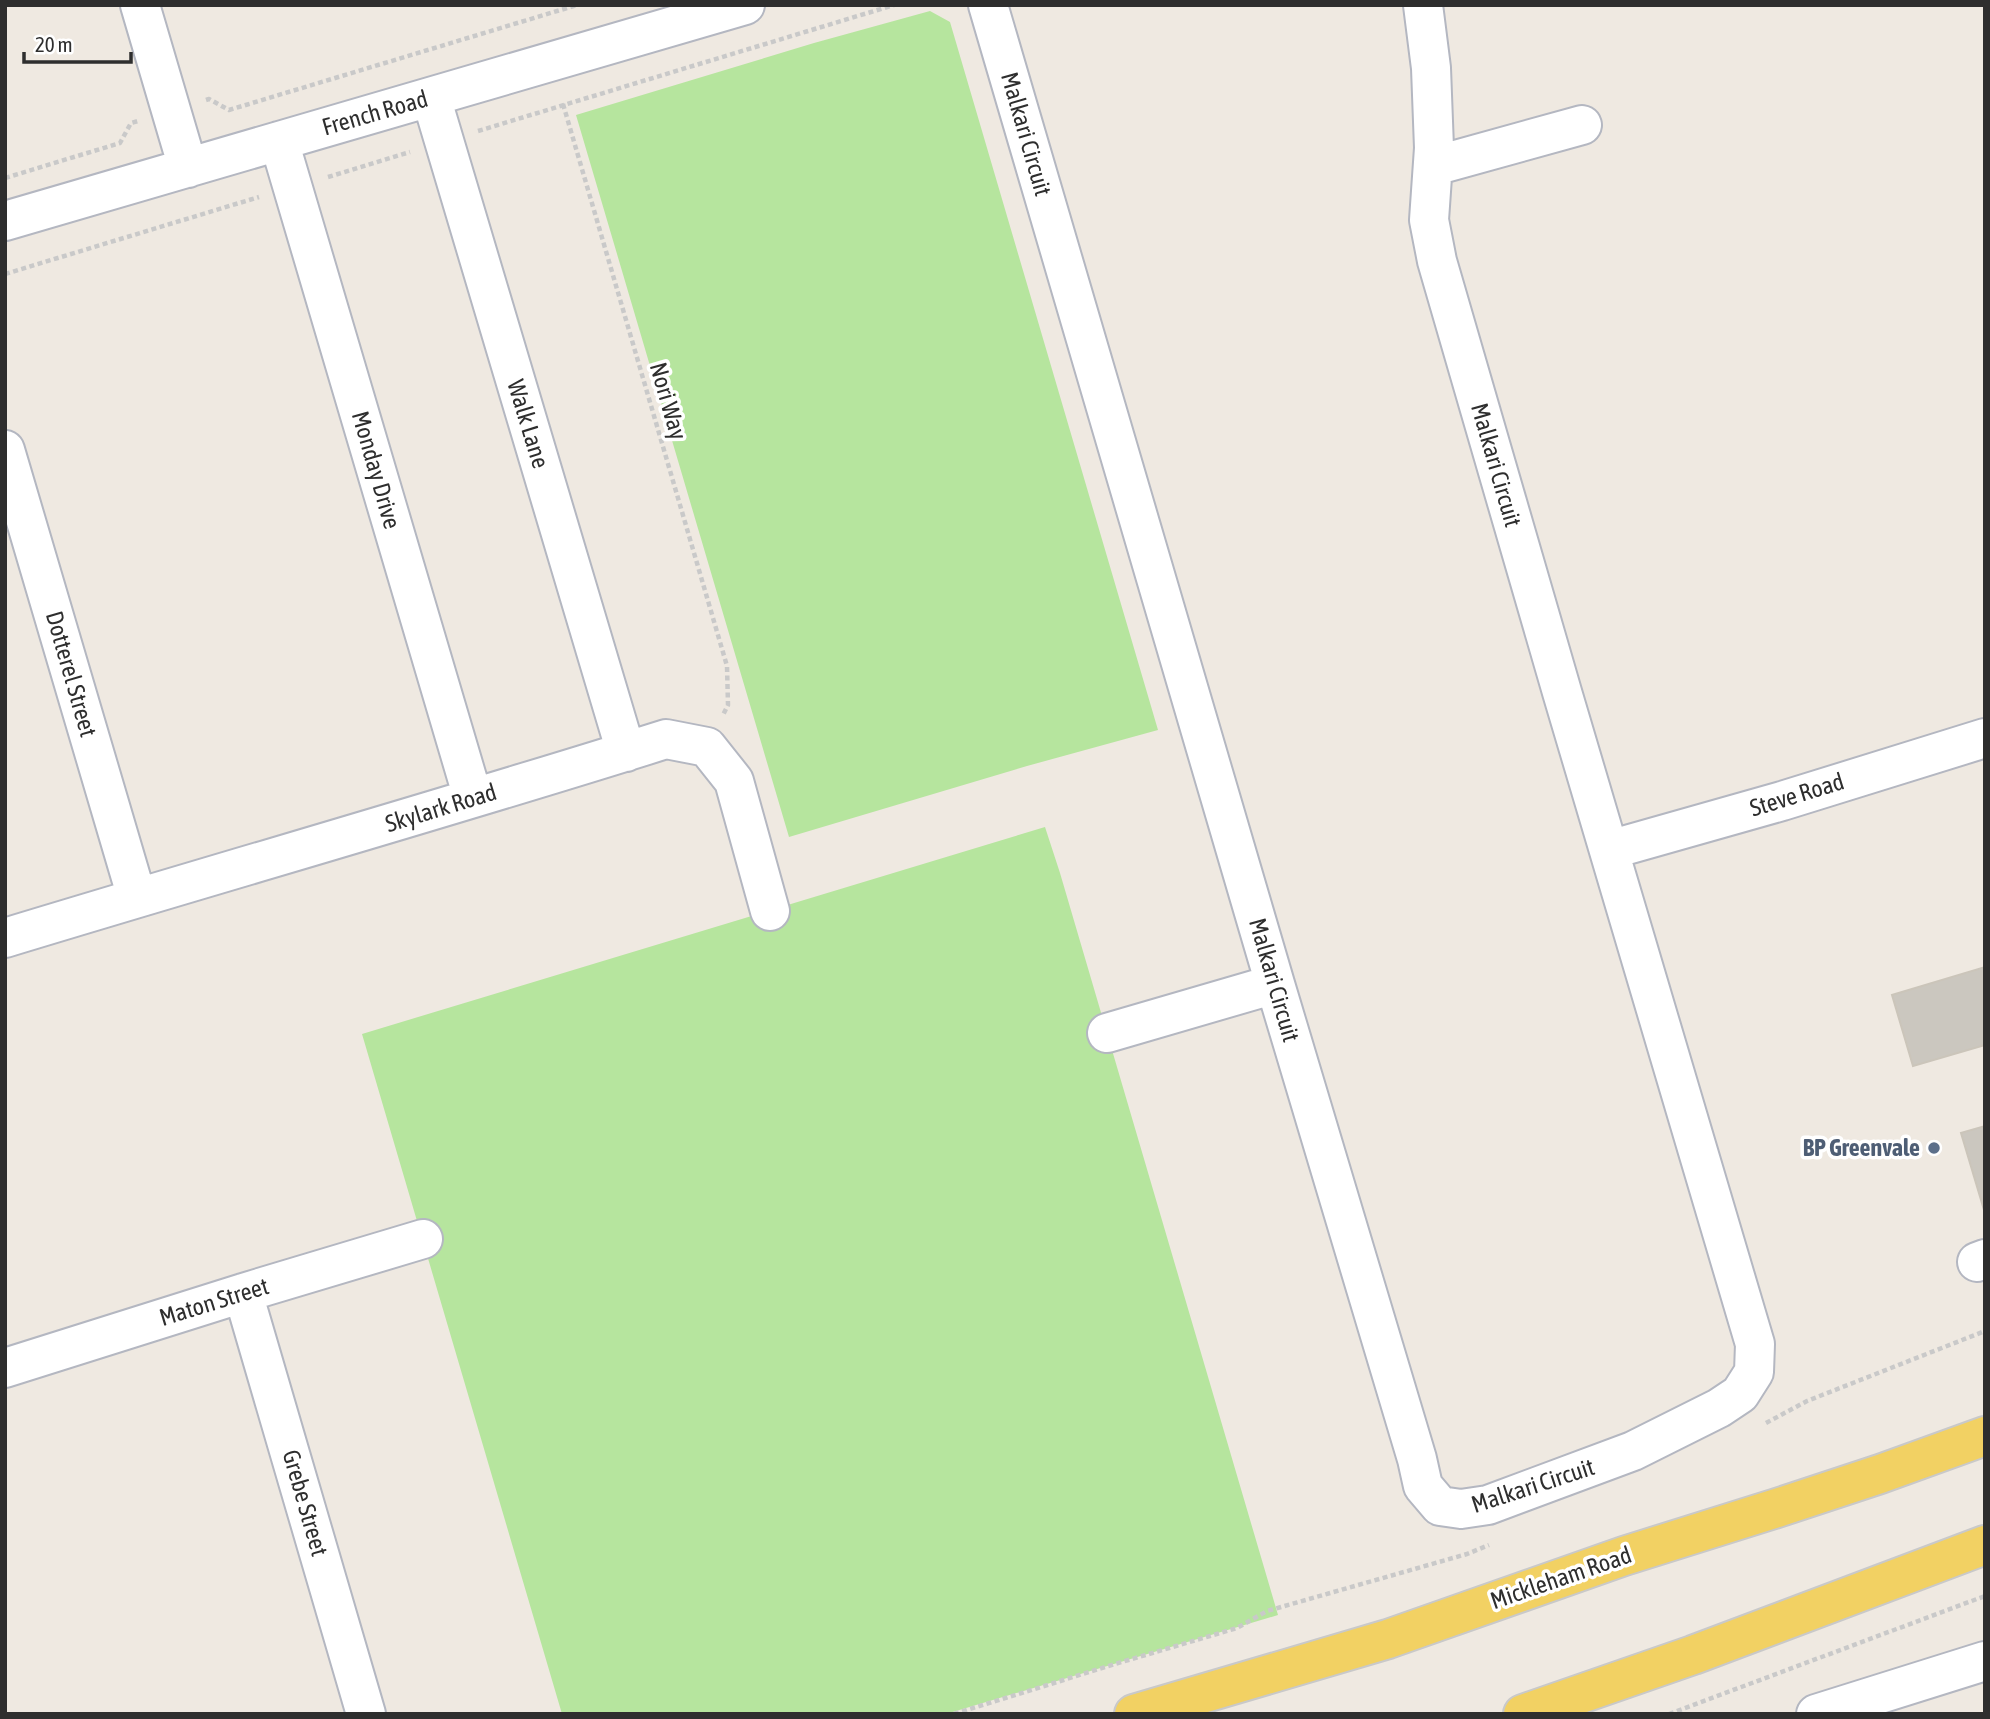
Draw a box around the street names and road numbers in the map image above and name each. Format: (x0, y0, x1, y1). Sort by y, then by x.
street label: Malkari Circuit (996, 69, 1057, 199)
street label: French Road (319, 85, 431, 140)
street label: Nori Way (645, 359, 692, 443)
street label: Walk Lane (502, 376, 555, 471)
street label: Malkari Circuit (1466, 400, 1527, 530)
street label: Monday Drive (347, 408, 406, 532)
street label: Dotterel Street (41, 608, 102, 740)
street label: Steve Road (1746, 767, 1847, 822)
street label: Skylark Road (382, 778, 500, 837)
street label: Malkari Circuit (1244, 915, 1305, 1045)
street label: Maton Street (156, 1272, 272, 1331)
street label: Grebe Street (277, 1447, 333, 1559)
street label: Malkari Circuit (1468, 1453, 1598, 1518)
street label: Mickleham Road (1487, 1541, 1635, 1614)

